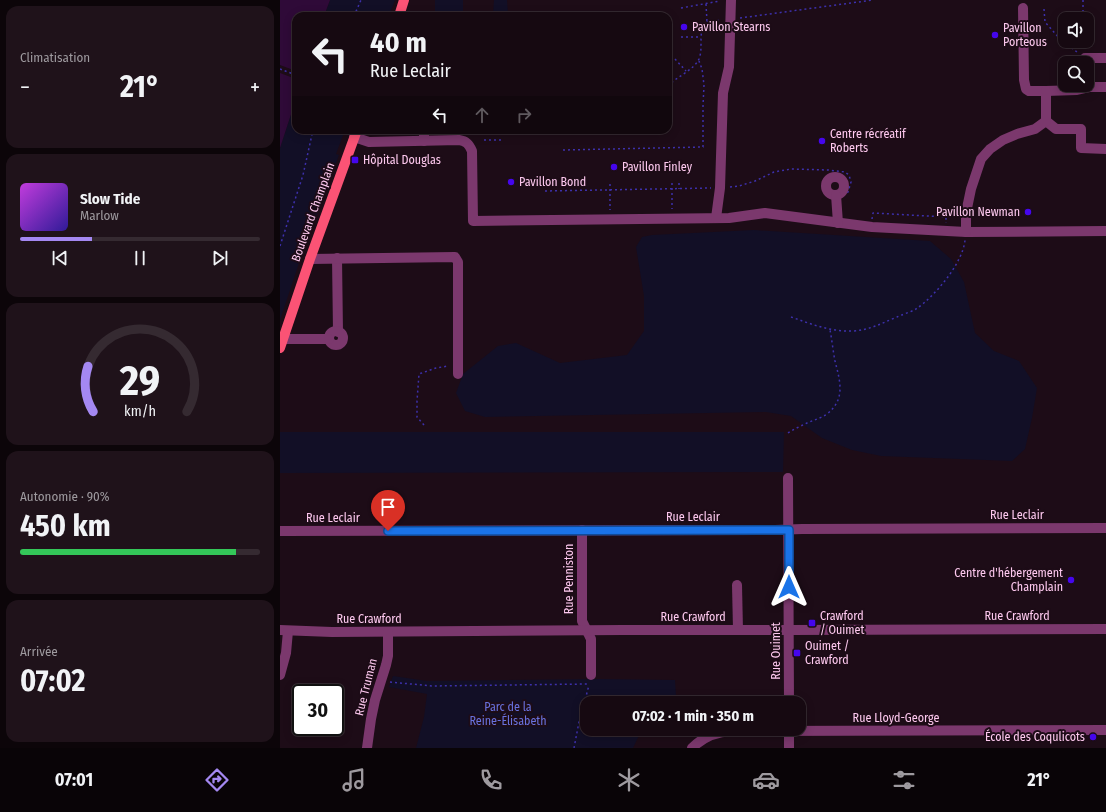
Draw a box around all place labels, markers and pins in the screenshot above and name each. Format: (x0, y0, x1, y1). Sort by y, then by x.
place label: Pavillon Stearns (692, 20, 770, 34)
place label: Pavillon Porteous (1003, 21, 1047, 49)
marker: Pavillon Stearns (679, 22, 689, 32)
marker: Pavillon Porteous (990, 30, 1000, 40)
place label: Centre récréatif Roberts (830, 127, 907, 155)
marker: Centre récréatif Roberts (817, 136, 827, 146)
place label: Hôpital Douglas (363, 153, 441, 167)
marker: Hôpital Douglas (350, 155, 360, 165)
place label: Pavillon Finley (622, 160, 693, 174)
marker: Pavillon Finley (609, 162, 619, 172)
place label: Pavillon Bond (519, 175, 586, 189)
marker: Pavillon Bond (506, 177, 516, 187)
place label: Pavillon Newman (936, 205, 1020, 219)
marker: Pavillon Newman (1023, 207, 1033, 217)
pin (371, 490, 405, 531)
place label: Centre d'hébergement Champlain (954, 566, 1063, 594)
marker: Centre d'hébergement Champlain (1066, 575, 1076, 585)
place label: Crawford / Ouimet (820, 609, 864, 637)
marker: Crawford / Ouimet (807, 618, 817, 628)
place label: Ouimet / Crawford (805, 639, 849, 667)
marker: Ouimet / Crawford (792, 648, 802, 658)
place label: École des Coqulicots (985, 729, 1085, 744)
marker: École des Coqulicots (1088, 732, 1098, 742)

